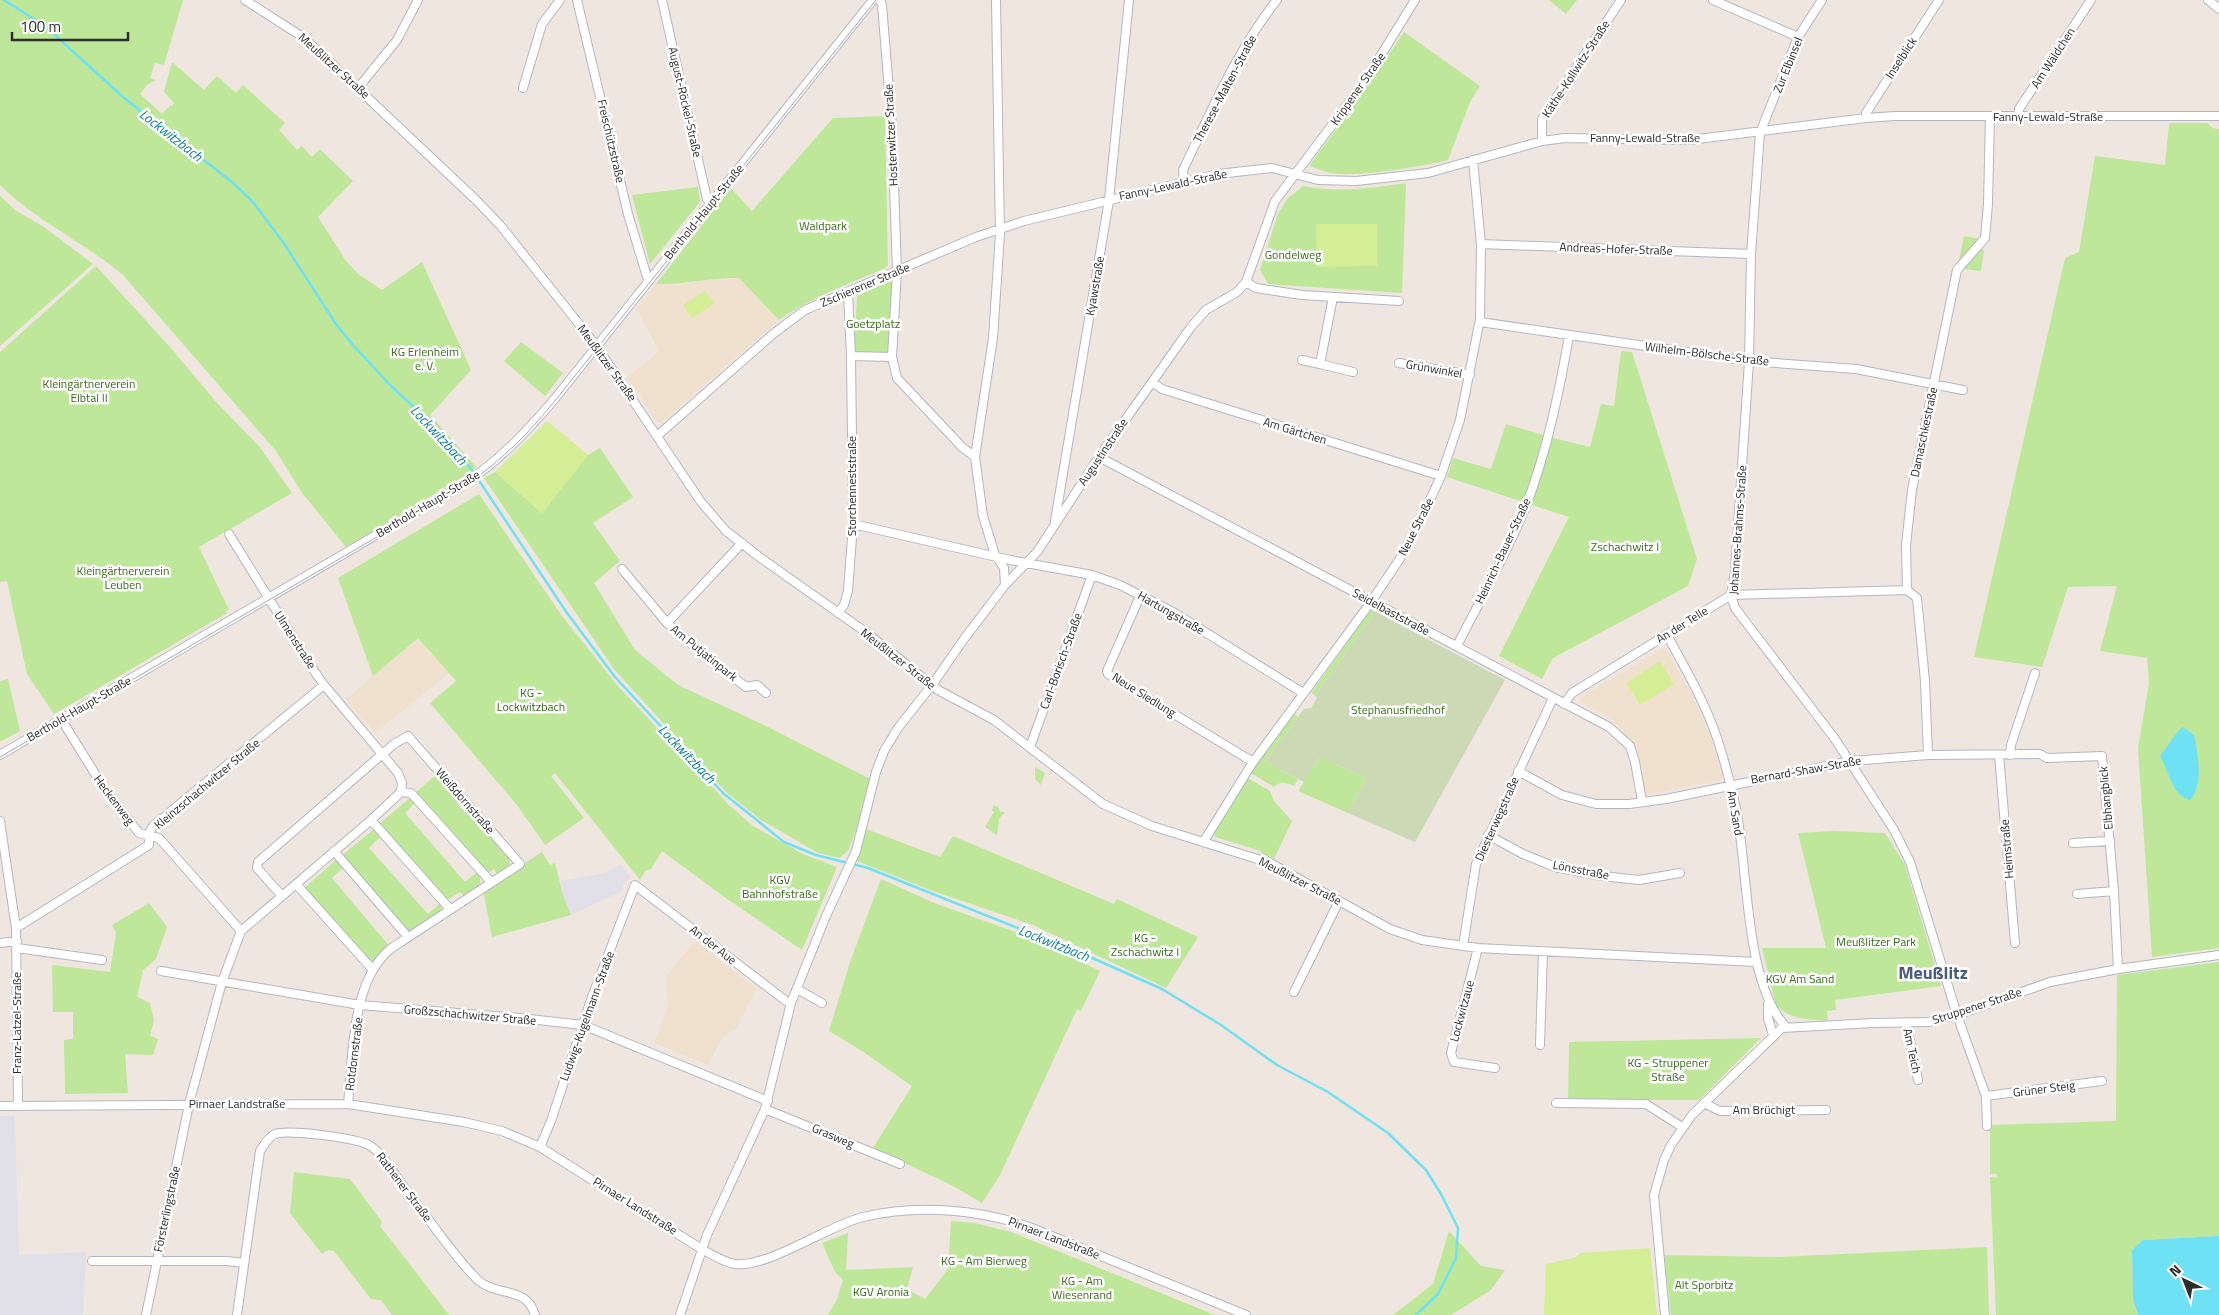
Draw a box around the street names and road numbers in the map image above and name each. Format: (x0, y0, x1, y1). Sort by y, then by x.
street label: Käthe-Kollwitz-Straße (1537, 16, 1614, 121)
street label: Am Wäldchen (2026, 23, 2079, 92)
street label: Meußlitzer Straße (294, 28, 374, 103)
street label: Therese-Malten-Straße (1188, 31, 1261, 146)
street label: Inselblick (1880, 33, 1921, 82)
street label: Zur Elbinsel (1768, 34, 1807, 96)
street label: August-Röckel-Straße (664, 45, 707, 159)
street label: Krippener Straße (1325, 48, 1390, 129)
street label: Hosterwitzer Straße (878, 83, 903, 187)
street label: Freischützstraße (593, 97, 630, 184)
street label: Fanny-Lewald-Straße (1993, 107, 2103, 126)
street label: Fanny-Lewald-Straße (1590, 128, 1700, 147)
street label: Berthold-Haupt-Straße (659, 160, 748, 264)
street label: Fanny-Lewald-Straße (1117, 164, 1229, 205)
street label: Andreas-Hofer-Straße (1559, 237, 1673, 260)
street label: Kyawstraße (1080, 255, 1109, 317)
street label: Zschierener Straße (817, 257, 912, 312)
street label: Meußlitzer Straße (573, 320, 642, 405)
street label: Wilhelm-Bölsche-Straße (1644, 336, 1770, 371)
street label: Grünwinkel (1404, 354, 1464, 383)
street label: Damaschkestraße (1905, 385, 1942, 479)
street label: Am Gärtchen (1261, 412, 1329, 449)
street label: Augustinstraße (1073, 414, 1132, 489)
street label: Storchenneststraße (842, 436, 861, 536)
street label: Johannes-Brahms-Straße (1723, 464, 1752, 595)
street label: Berthold-Haupt-Straße (372, 465, 483, 542)
street label: Neue Straße (1393, 494, 1438, 559)
street label: Heinrich-Bauer-Straße (1470, 495, 1535, 607)
street label: Seidelbaststraße (1349, 583, 1433, 640)
street label: Hartungstraße (1134, 586, 1208, 639)
street label: An der Telle (1652, 601, 1712, 648)
street label: Ulmenstraße (269, 607, 321, 673)
street label: Carl-Borisch-Straße (1034, 610, 1087, 712)
street label: Am Putjatinpark (667, 620, 742, 686)
street label: Meußlitzer Straße (857, 623, 940, 694)
street label: Neue Siedlung (1108, 667, 1180, 722)
street label: Berthold-Haupt-Straße (23, 671, 135, 746)
street label: Kleinzschachwitzer Straße (150, 734, 264, 834)
street label: Bernard-Shaw-Straße (1749, 750, 1863, 789)
street label: Weißdornstraße (431, 763, 499, 838)
street label: Elbhangblick (2093, 765, 2118, 830)
street label: Heckenweg (89, 771, 140, 829)
street label: Diesterwegstraße (1469, 774, 1524, 864)
street label: Am Sand (1722, 789, 1749, 837)
street label: Heimstraße (1994, 818, 2019, 880)
street label: Meußlitzer Straße (1255, 851, 1345, 910)
street label: Lönsstraße (1551, 855, 1611, 884)
street label: An der Aue (686, 920, 741, 969)
street label: Ludwig-Kugelmann-Straße (554, 948, 619, 1083)
street label: Franz-Latzel-Straße (7, 972, 26, 1074)
street label: Lockwitzaue (1444, 978, 1479, 1044)
street label: Struppener Straße (1930, 982, 2024, 1029)
street label: Großzschachwitzer Straße (403, 999, 537, 1030)
street label: Rotdornstraße (340, 1016, 367, 1092)
street label: Am Teich (1898, 1027, 1927, 1075)
street label: Grüner Steig (2012, 1075, 2076, 1102)
street label: Pirnaer Landstraße (189, 1094, 285, 1113)
street label: Am Brüchigt (1733, 1100, 1796, 1119)
street label: Grasweg (809, 1118, 857, 1153)
street label: Rathener Straße (372, 1148, 437, 1226)
street label: Försterlingstraße (148, 1164, 185, 1254)
street label: Pirnaer Landstraße (589, 1172, 681, 1239)
street label: Pirnaer Landstraße (1006, 1211, 1103, 1264)

